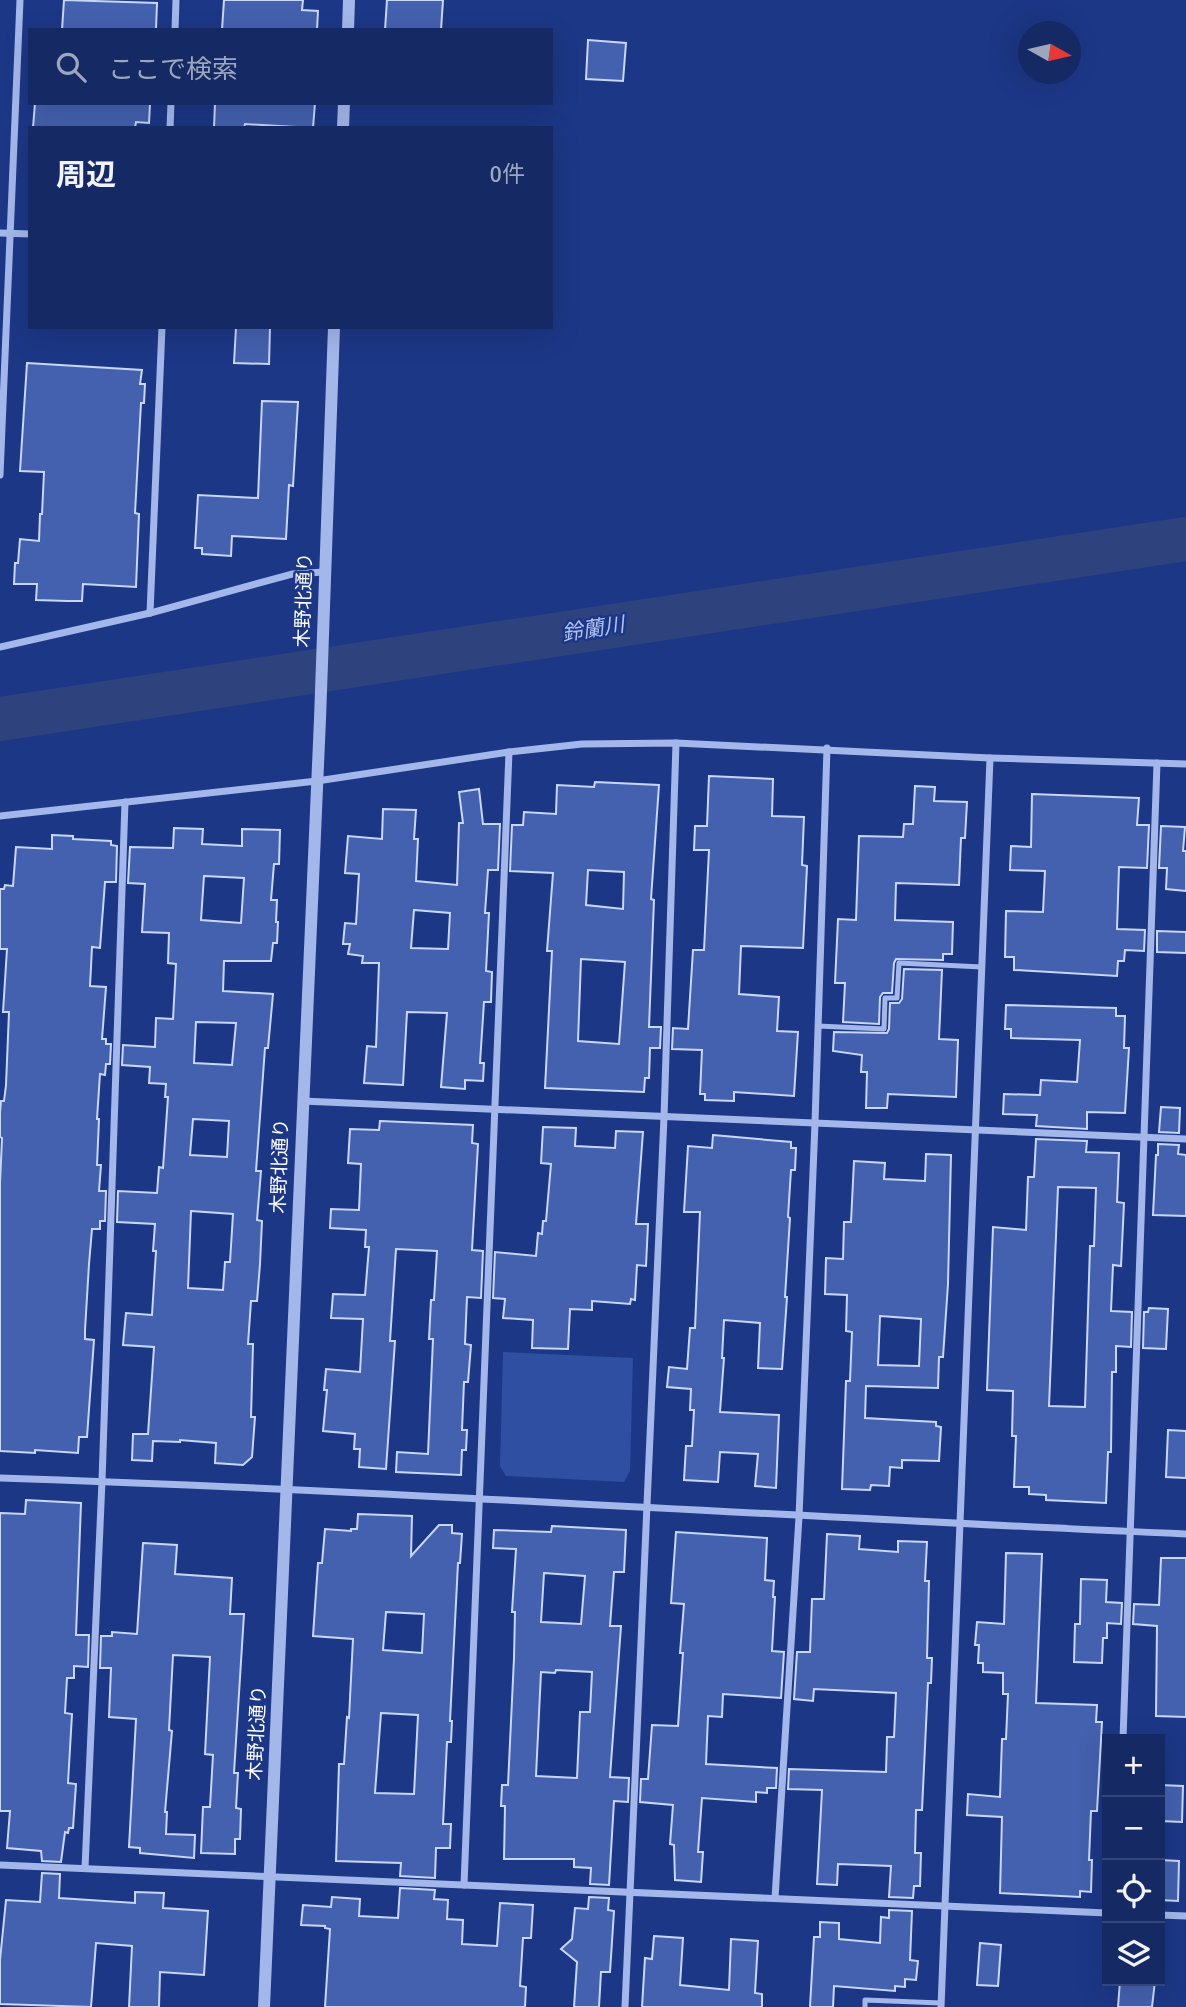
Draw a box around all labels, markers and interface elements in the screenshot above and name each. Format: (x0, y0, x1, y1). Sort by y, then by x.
north arrow (1018, 21, 1081, 84)
search box (28, 28, 553, 105)
icon: search (52, 48, 90, 86)
text: ここで検索 (108, 54, 238, 86)
text: 周辺 (56, 157, 116, 194)
text: 0件 (490, 160, 525, 189)
street label: 木野北通り (290, 552, 318, 648)
water label: 鈴蘭川 (560, 611, 628, 647)
street label: 木野北通り (266, 1118, 294, 1214)
street label: 木野北通り (243, 1685, 271, 1781)
map controls (1102, 1734, 1165, 1986)
button: + (1102, 1734, 1165, 1797)
button: − (1102, 1797, 1165, 1860)
button: locate (1102, 1860, 1165, 1923)
button: layers (1102, 1923, 1165, 1986)

